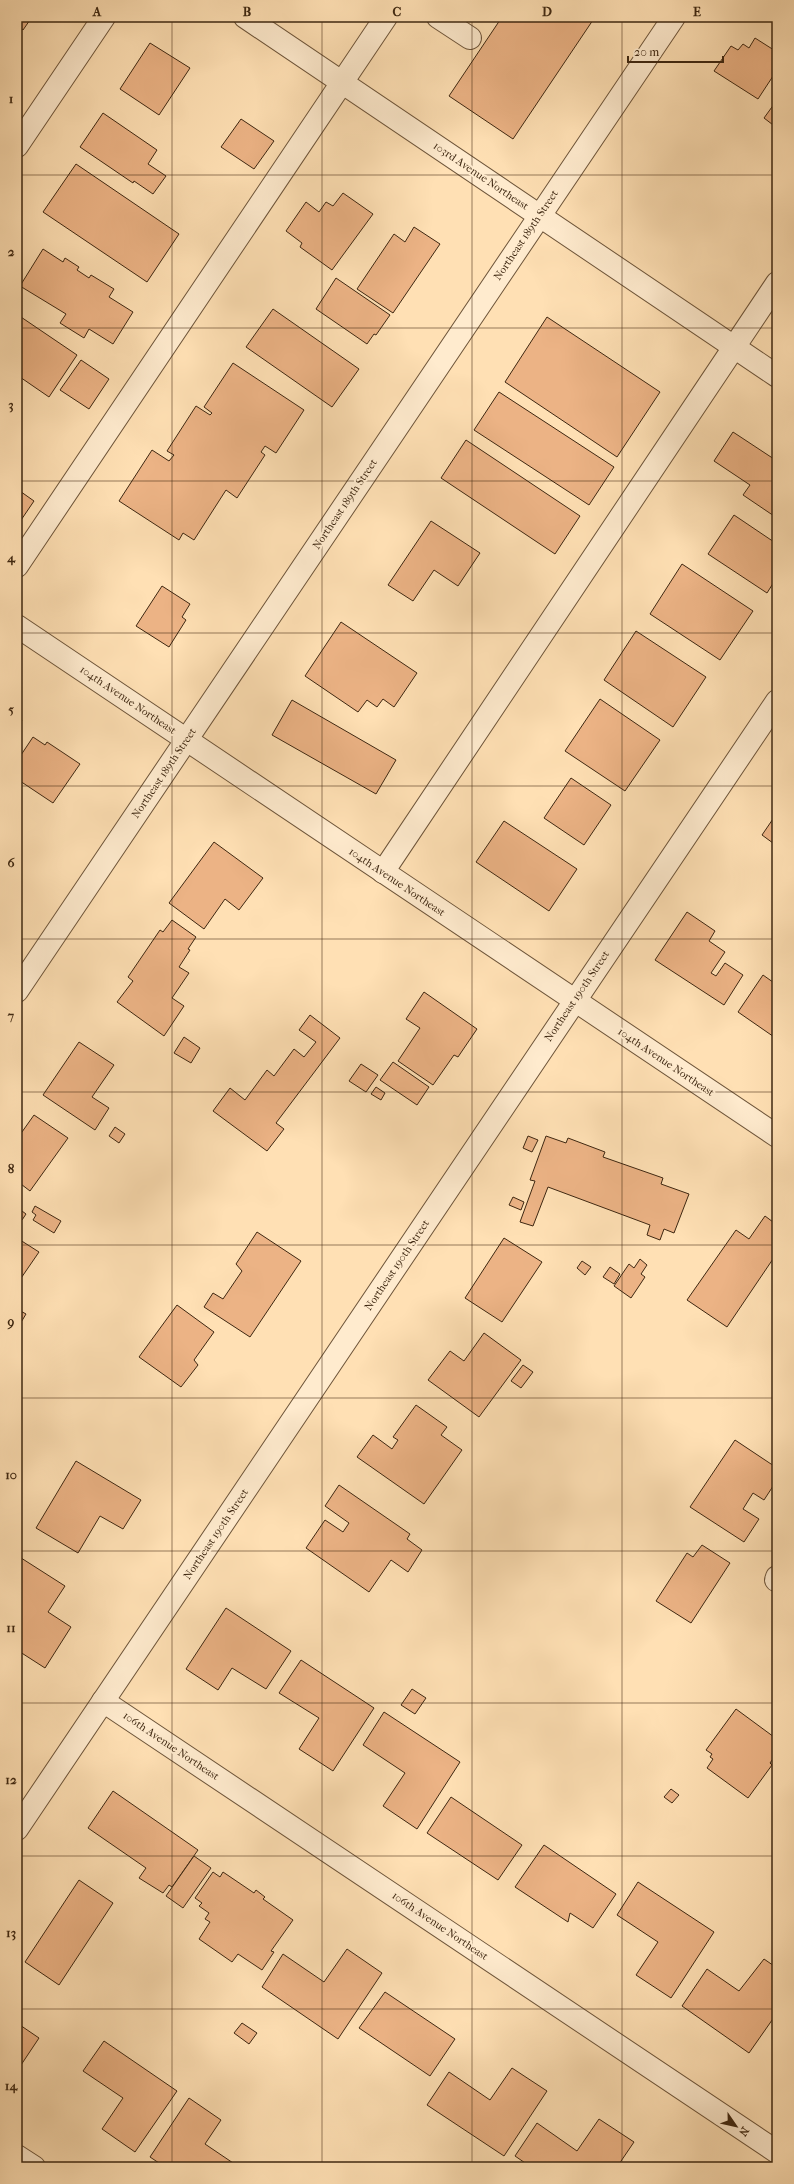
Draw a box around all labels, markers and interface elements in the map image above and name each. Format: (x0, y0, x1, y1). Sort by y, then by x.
text: A (92, 4, 102, 19)
text: B (243, 4, 252, 19)
text: C (393, 4, 402, 19)
text: D (542, 4, 552, 19)
text: E (693, 4, 701, 19)
scale bar (628, 38, 723, 64)
text: 20 m (634, 45, 659, 59)
text: 1 (9, 91, 14, 106)
street label: 103rd Avenue Northeast (431, 139, 531, 213)
street label: Northeast 189th Street (491, 187, 561, 283)
text: 2 (8, 244, 15, 259)
text: 3 (8, 397, 14, 413)
street label: Northeast 189th Street (310, 456, 380, 552)
text: 4 (6, 550, 16, 566)
street label: 104th Avenue Northeast (77, 663, 179, 737)
text: 5 (8, 702, 14, 717)
street label: Northeast 189th Street (129, 725, 199, 821)
street label: 104th Avenue Northeast (346, 845, 448, 919)
text: 6 (7, 855, 15, 870)
street label: Northeast 190th Street (542, 948, 612, 1044)
text: 7 (7, 1008, 15, 1023)
street label: 104th Avenue Northeast (615, 1025, 717, 1099)
text: 8 (8, 1161, 15, 1176)
street label: Northeast 190th Street (362, 1217, 432, 1313)
text: 9 (7, 1314, 15, 1330)
text: 10 (5, 1467, 17, 1482)
street label: Northeast 190th Street (181, 1486, 251, 1582)
text: 11 (6, 1620, 16, 1635)
street label: 106th Avenue Northeast (120, 1709, 222, 1783)
text: 12 (5, 1772, 17, 1787)
street label: 106th Avenue Northeast (389, 1889, 491, 1963)
text: 13 (6, 1925, 16, 1941)
text: 14 (5, 2078, 18, 2094)
north arrow (716, 2106, 756, 2146)
text: N (736, 2124, 752, 2139)

